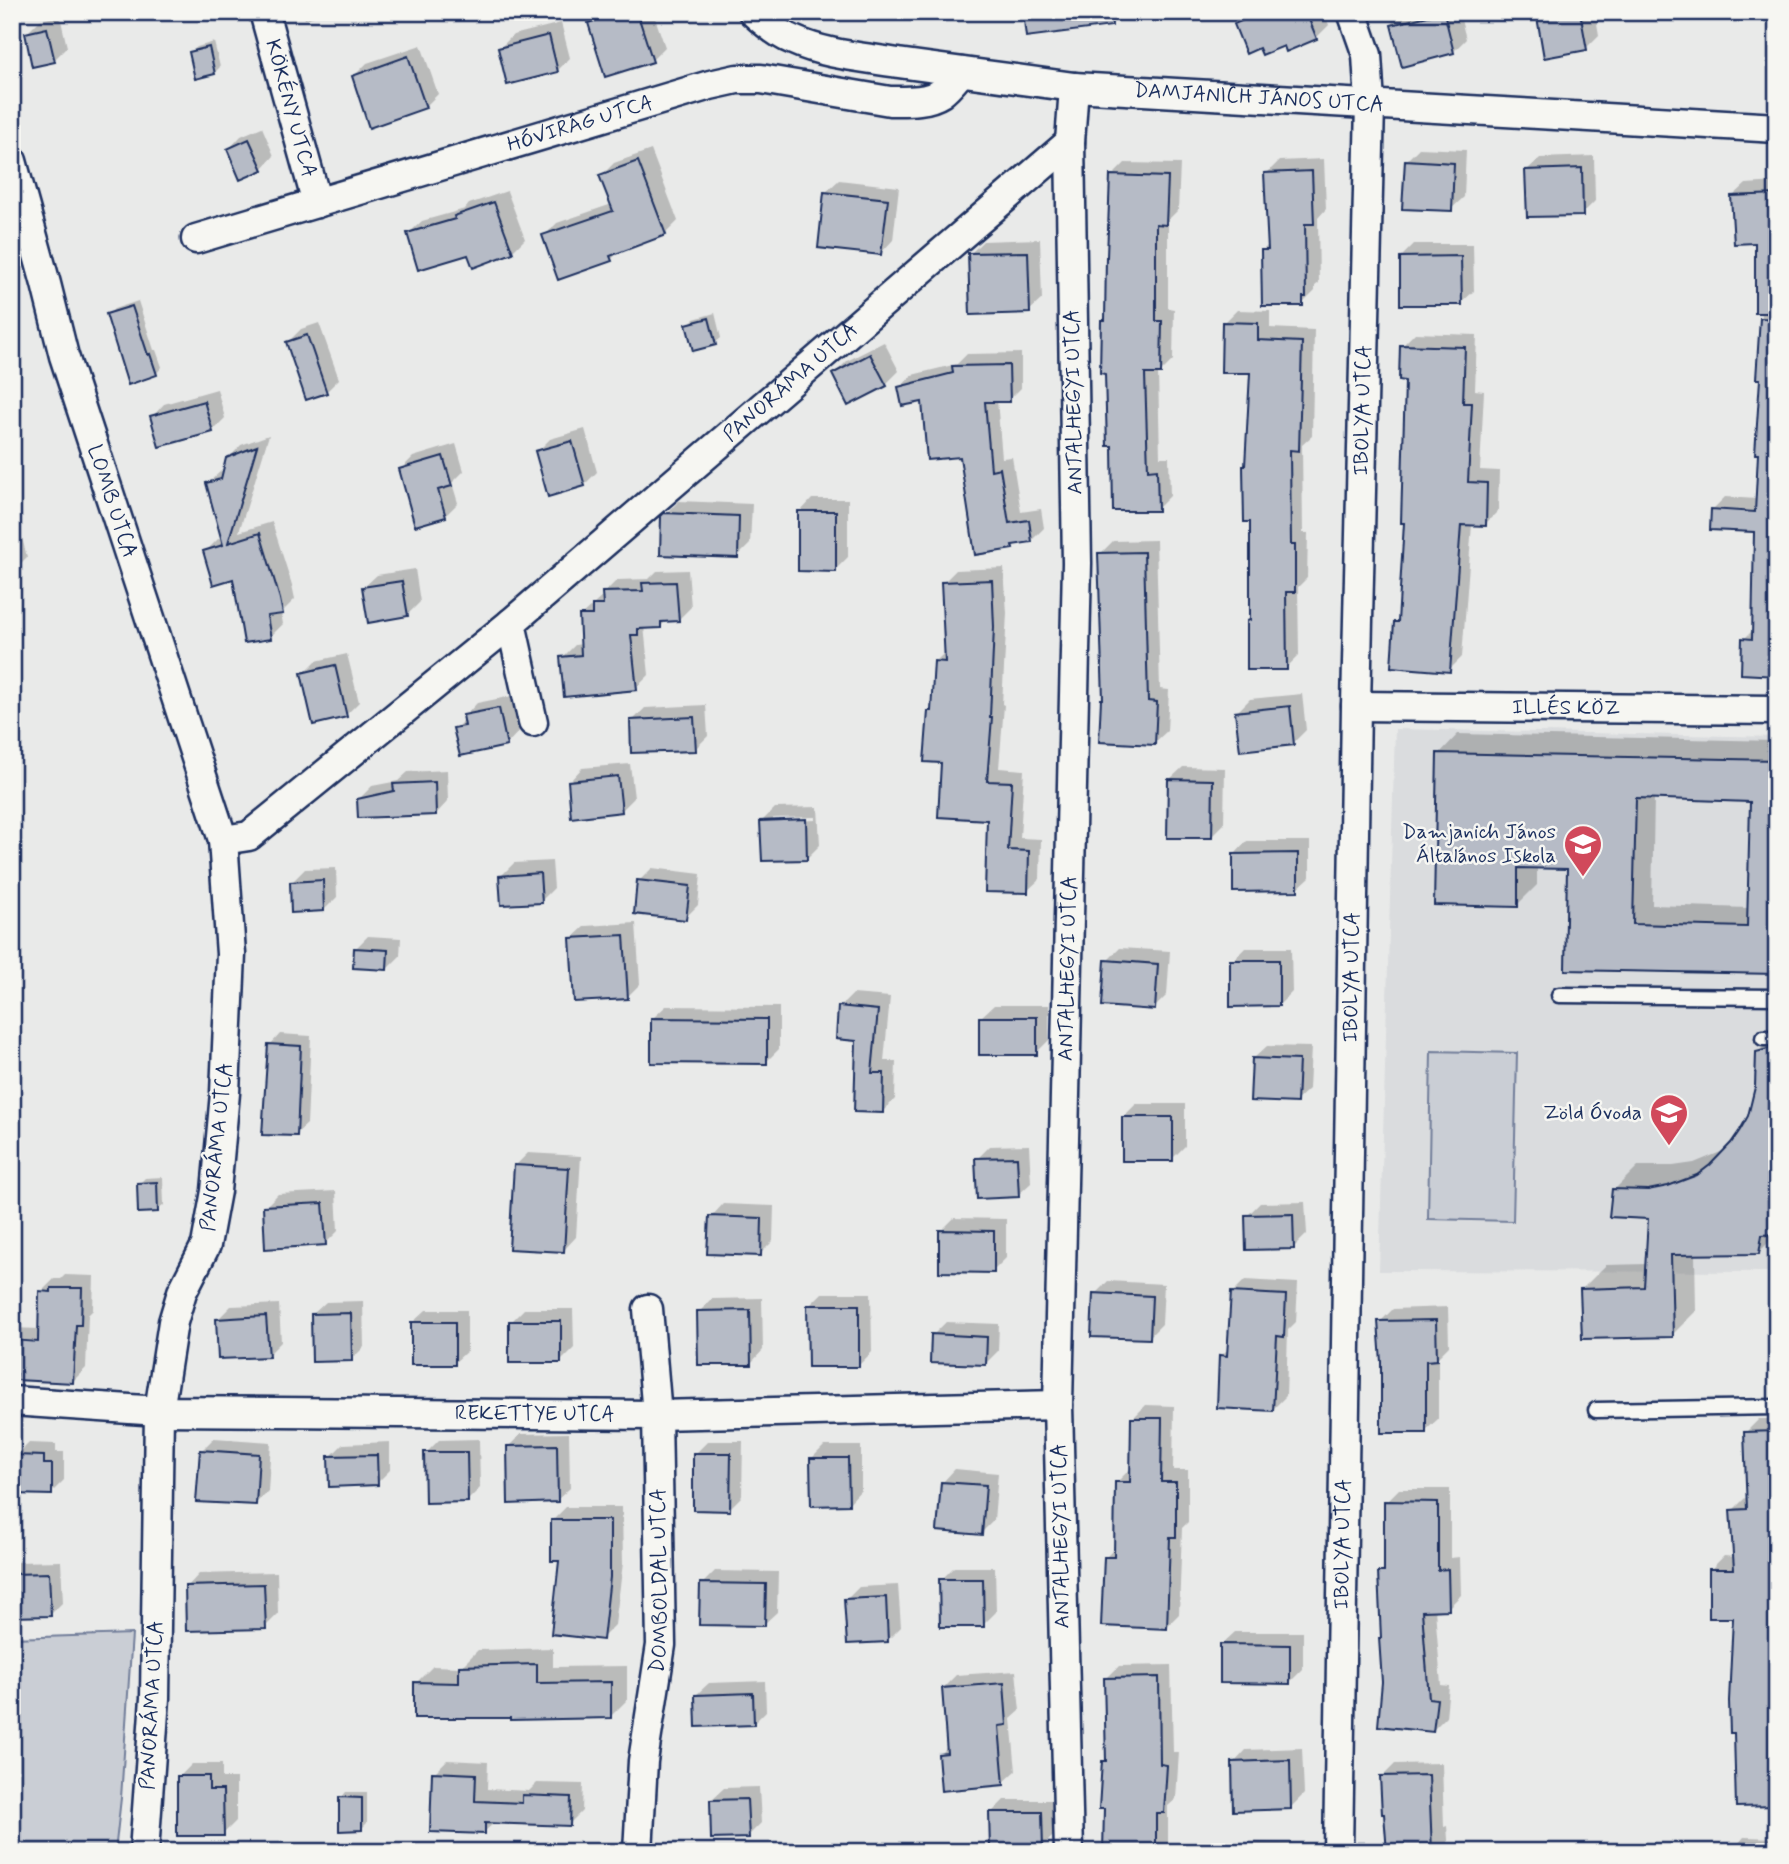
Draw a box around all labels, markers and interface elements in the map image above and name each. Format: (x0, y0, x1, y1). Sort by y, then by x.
street label: KÖKÉNY UTCA (258, 36, 323, 181)
street label: DAMJANICH JÁNOS UTCA (1133, 77, 1385, 119)
street label: HÓVIRÁG UTCA (504, 89, 657, 159)
street label: ANTALHEGYI UTCA (1058, 309, 1090, 495)
street label: PANORÁMA UTCA (717, 316, 864, 448)
street label: IBOLYA UTCA (1347, 345, 1378, 476)
street label: LOMB UTCA (80, 441, 143, 562)
street label: ILLÉS KÖZ (1512, 693, 1620, 723)
place label: Damjanich János Általános Iskola (1402, 818, 1556, 870)
school or university icon: Damjanich János Általános Iskola (1562, 823, 1604, 878)
street label: ANTALHEGYI UTCA (1052, 875, 1084, 1061)
street label: IBOLYA UTCA (1337, 912, 1367, 1043)
street label: PANORÁMA UTCA (194, 1061, 240, 1233)
school or university icon: Zöld Óvoda (1648, 1092, 1690, 1147)
place label: Zöld Óvoda (1543, 1099, 1642, 1127)
street label: REKETTYE UTCA (455, 1399, 615, 1429)
street label: ANTALHEGYI UTCA (1045, 1443, 1077, 1629)
street label: IBOLYA UTCA (1328, 1479, 1358, 1610)
street label: DOMBOLDAL UTCA (643, 1488, 675, 1675)
street label: PANORÁMA UTCA (134, 1619, 170, 1791)

